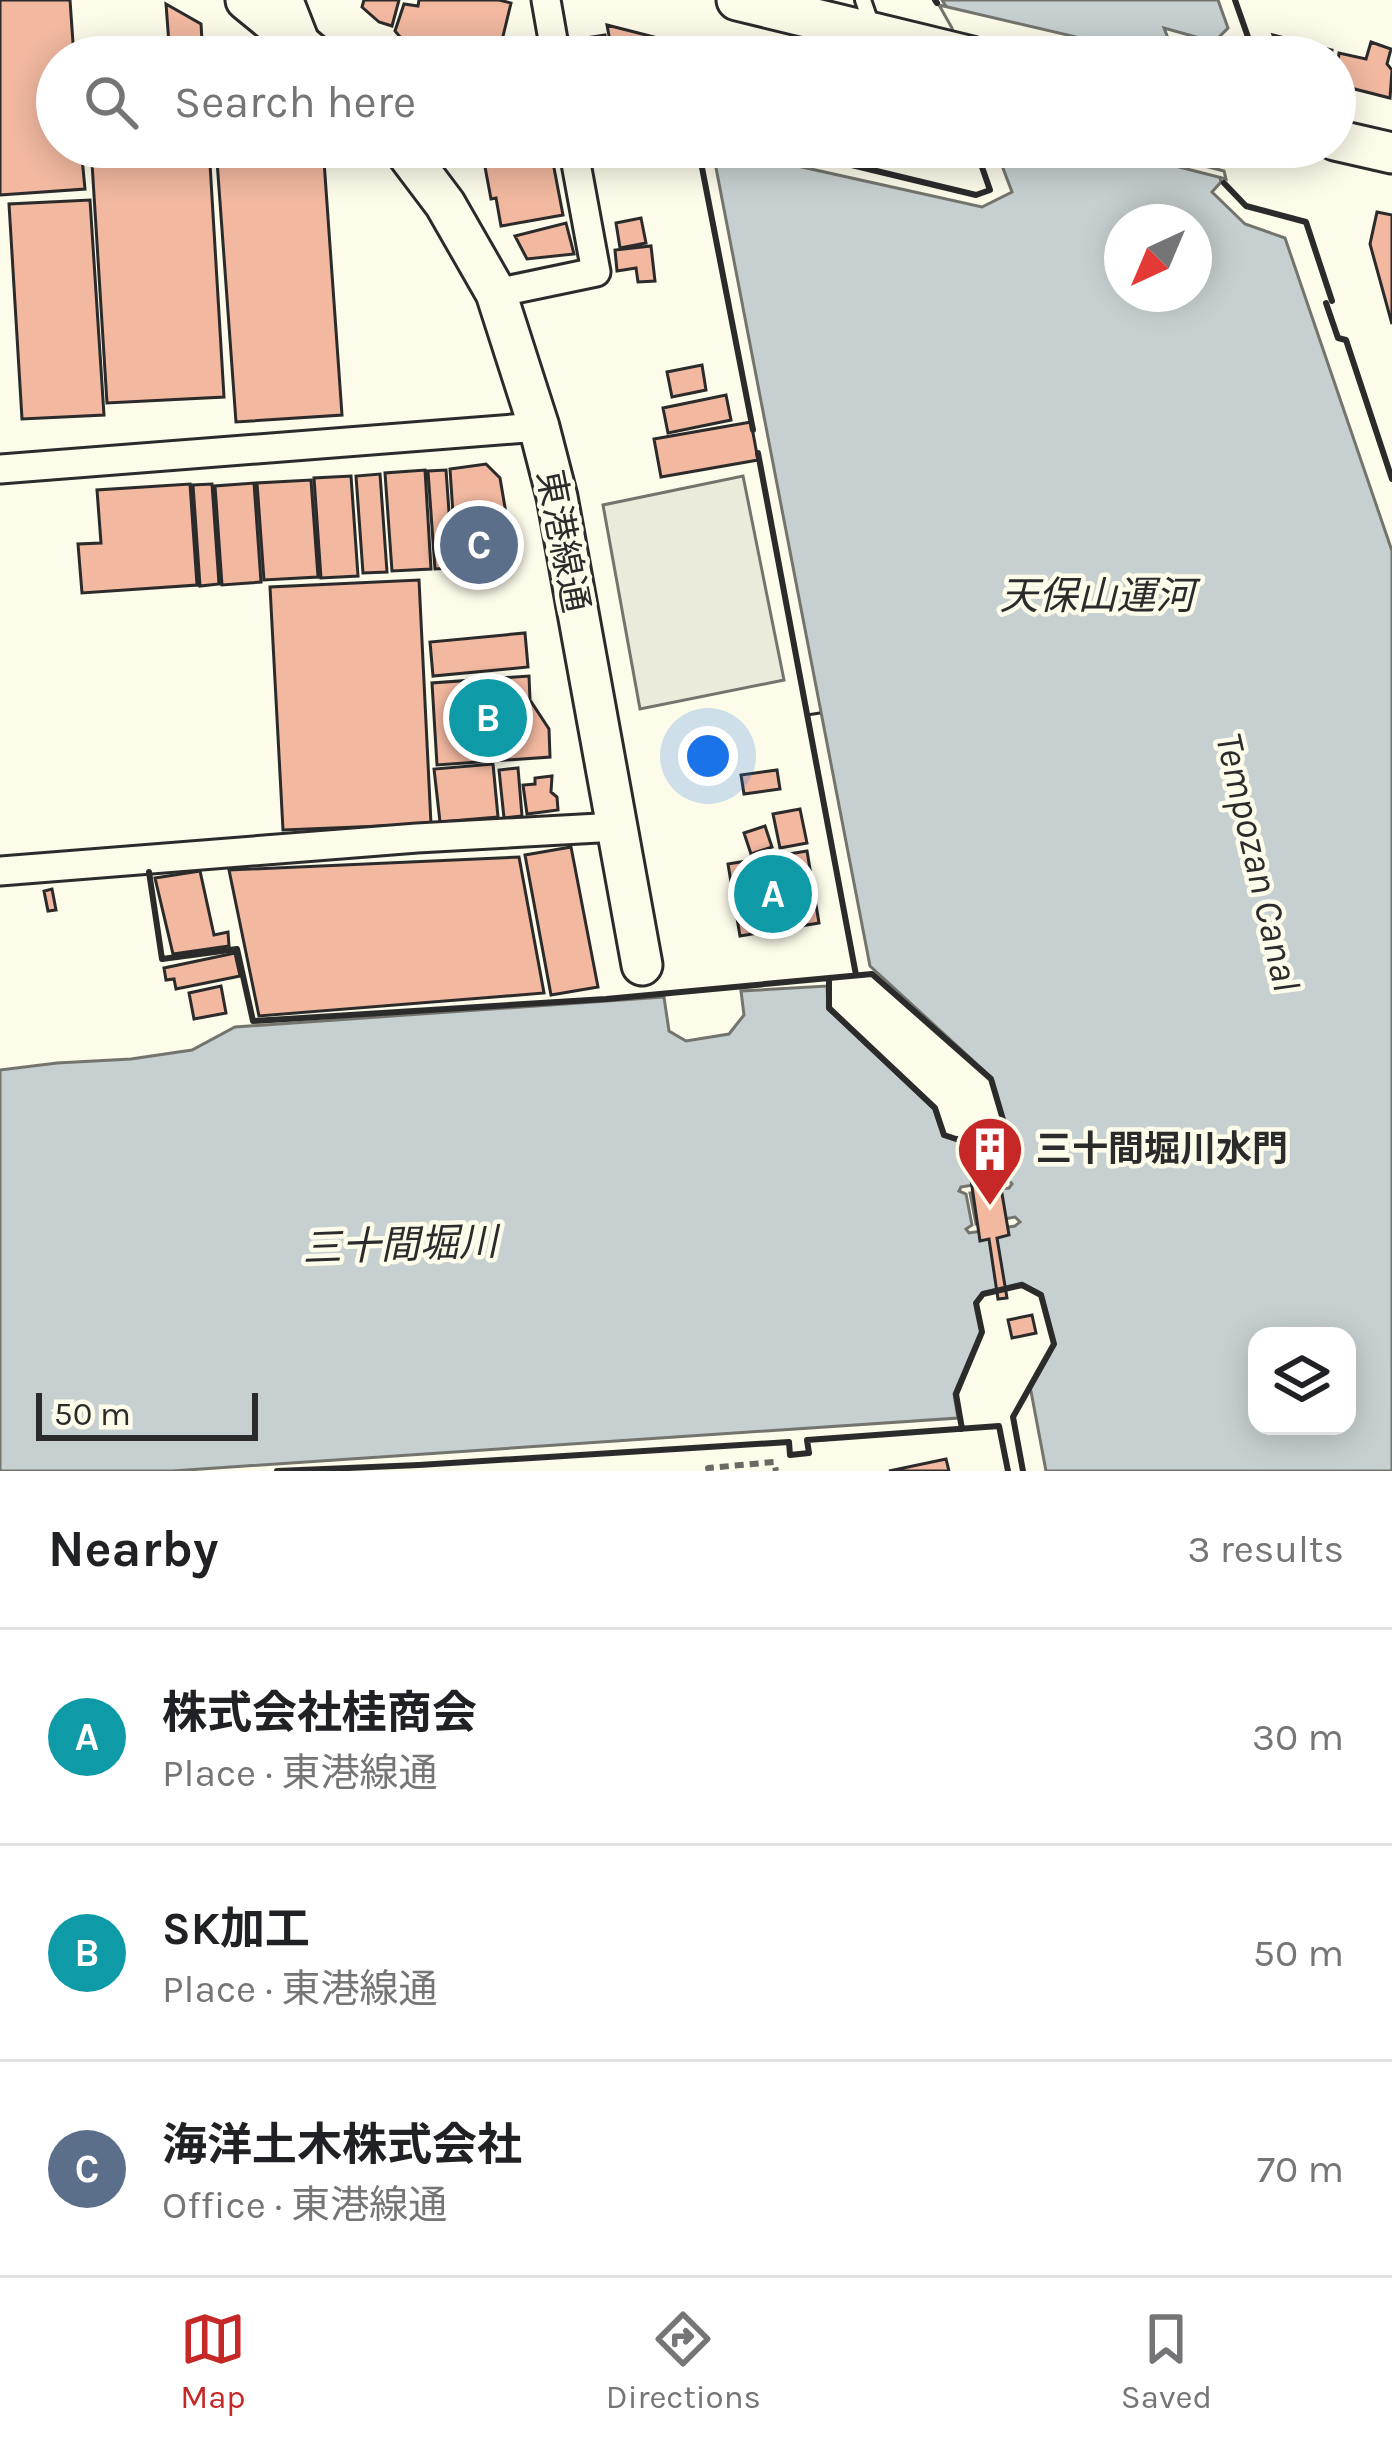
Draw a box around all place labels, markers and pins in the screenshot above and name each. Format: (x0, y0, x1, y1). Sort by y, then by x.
pin: C (440, 500, 518, 590)
pin: B (449, 673, 527, 763)
pin: A (734, 849, 812, 939)
building icon: 三十間堀川水門 (955, 1114, 1025, 1208)
place label: 三十間堀川水門 (1036, 1128, 1288, 1170)

